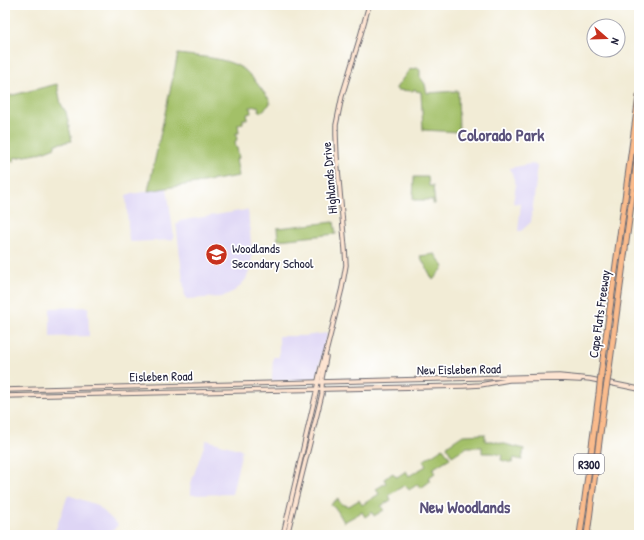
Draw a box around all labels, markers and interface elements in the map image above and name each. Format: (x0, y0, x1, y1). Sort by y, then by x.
north arrow (586, 18, 626, 58)
text: N (608, 36, 623, 47)
district label: Colorado Park (458, 123, 545, 146)
street label: Highlands Drive (317, 141, 341, 215)
place label: Woodlands Secondary School (232, 239, 314, 272)
school or university icon: Woodlands Secondary School (203, 242, 229, 268)
street label: Cape Flats Freeway (584, 268, 614, 359)
street label: New Eisleben Road (417, 359, 501, 379)
street label: Eisleben Road (129, 366, 193, 386)
road number: R300 (574, 454, 604, 474)
district label: New Woodlands (420, 495, 511, 518)

